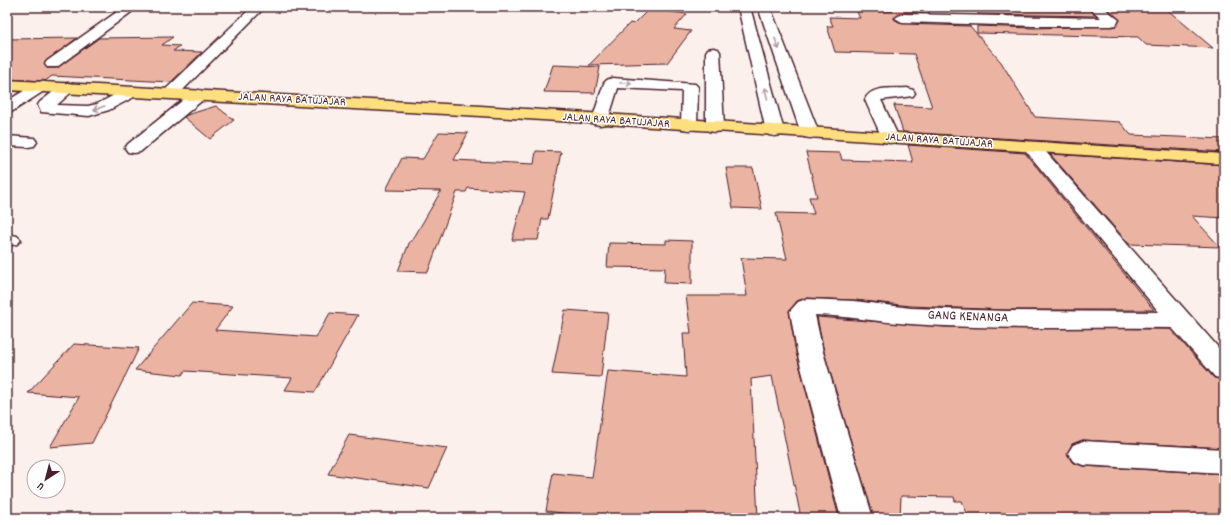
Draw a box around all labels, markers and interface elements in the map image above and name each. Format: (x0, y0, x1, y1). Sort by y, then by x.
one-way arrow (774, 37, 781, 50)
one-way arrow (619, 80, 632, 87)
one-way arrow (761, 87, 769, 100)
street label: JALAN RAYA BATUJAJAR (238, 89, 346, 111)
one-way arrow (94, 105, 106, 113)
street label: JALAN RAYA BATUJAJAR (562, 109, 670, 133)
street label: JALAN RAYA BATUJAJAR (885, 129, 993, 153)
street label: GANG KENANGA (927, 306, 1009, 328)
north arrow (26, 459, 66, 499)
text: U (34, 477, 48, 494)

